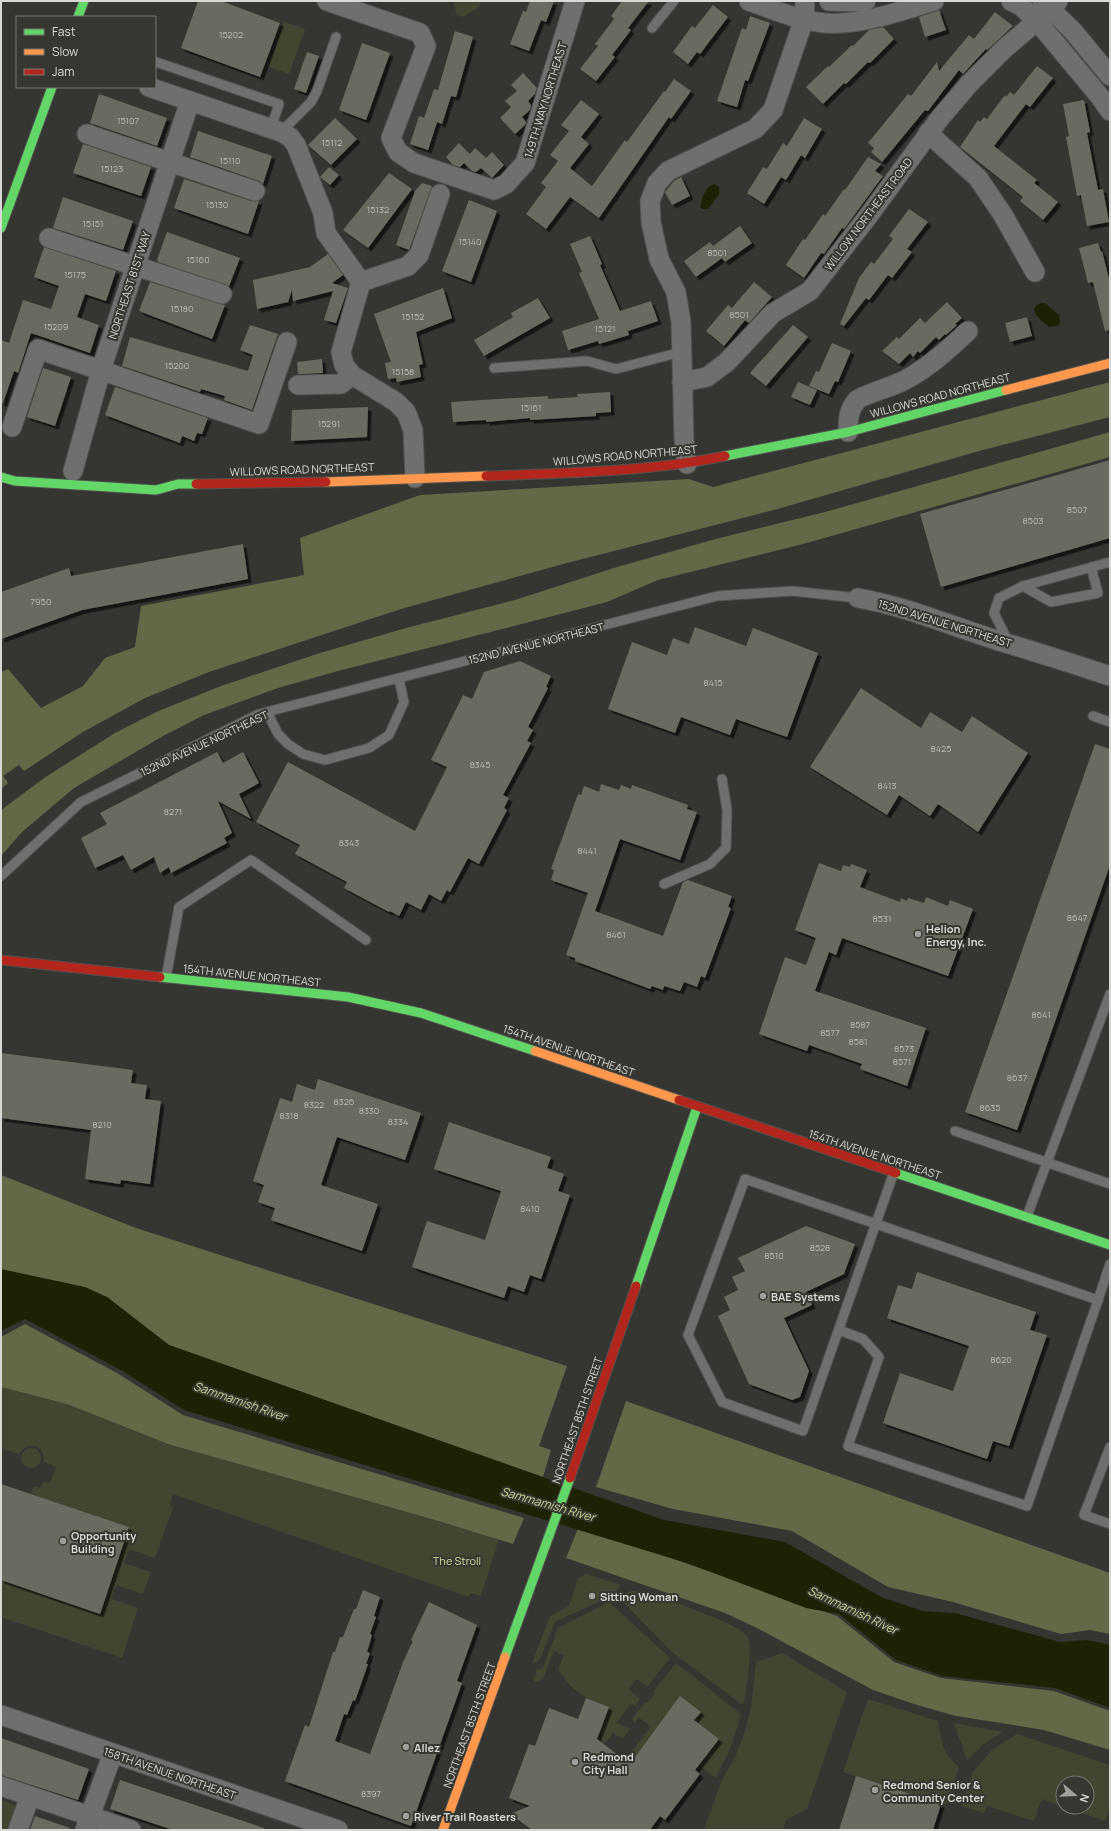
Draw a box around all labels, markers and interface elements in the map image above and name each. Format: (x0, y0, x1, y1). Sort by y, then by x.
legend (16, 16, 156, 88)
text: Fast (52, 23, 76, 40)
house number: 15202 (219, 28, 243, 41)
street label: 149TH WAY NORTHEAST (520, 40, 570, 160)
text: Slow (52, 43, 78, 60)
text: Jam (52, 63, 74, 80)
house number: 15107 (117, 114, 140, 127)
house number: 15112 (322, 136, 342, 149)
house number: 15110 (219, 154, 241, 167)
street label: WILLOW NORTHEAST ROAD (821, 154, 915, 274)
house number: 15123 (101, 162, 123, 175)
house number: 15130 (206, 198, 228, 211)
house number: 15132 (367, 203, 389, 216)
house number: 15151 (83, 217, 103, 230)
street label: NORTHEAST 81ST WAY (104, 228, 154, 341)
house number: 15140 (458, 235, 482, 248)
house number: 8501 (707, 246, 727, 259)
house number: 15160 (186, 253, 210, 266)
house number: 15175 (64, 268, 86, 281)
house number: 15180 (171, 302, 193, 315)
house number: 8501 (729, 308, 749, 321)
house number: 15152 (402, 310, 424, 323)
house number: 15209 (44, 320, 68, 333)
house number: 15121 (595, 322, 615, 335)
house number: 15200 (165, 359, 189, 372)
house number: 15158 (392, 365, 414, 378)
street label: WILLOWS ROAD NORTHEAST (868, 369, 1012, 421)
house number: 15161 (520, 401, 542, 414)
house number: 15291 (318, 417, 340, 430)
street label: WILLOWS ROAD NORTHEAST (552, 441, 698, 469)
street label: WILLOWS ROAD NORTHEAST (229, 459, 375, 479)
house number: 8507 (1067, 503, 1088, 516)
house number: 8503 (1023, 514, 1043, 527)
house number: 7950 (31, 595, 51, 608)
street label: 152ND AVENUE NORTHEAST (876, 595, 1014, 651)
street label: 152ND AVENUE NORTHEAST (467, 619, 606, 667)
house number: 8415 (703, 676, 723, 689)
street label: 152ND AVENUE NORTHEAST (138, 707, 271, 779)
house number: 8425 (931, 742, 951, 755)
house number: 8345 (470, 758, 490, 771)
house number: 8413 (877, 779, 897, 792)
house number: 8271 (164, 805, 182, 818)
house number: 8343 (339, 836, 359, 849)
house number: 8441 (577, 844, 597, 857)
house number: 8647 (1067, 911, 1088, 924)
house number: 8531 (873, 912, 891, 925)
place label: Helion Energy, Inc. (926, 921, 987, 949)
house number: 8461 (606, 928, 626, 941)
marker: Helion Energy, Inc. (913, 929, 923, 939)
street label: 154TH AVENUE NORTHEAST (182, 960, 322, 990)
house number: 8641 (1031, 1008, 1051, 1021)
house number: 8587 (850, 1018, 871, 1031)
street label: 154TH AVENUE NORTHEAST (501, 1020, 637, 1080)
house number: 8577 (820, 1026, 840, 1039)
house number: 8581 (848, 1035, 868, 1048)
house number: 8573 (894, 1042, 914, 1055)
house number: 8571 (893, 1055, 911, 1068)
house number: 8637 (1007, 1071, 1028, 1084)
house number: 8326 (334, 1095, 355, 1108)
house number: 8322 (304, 1098, 324, 1111)
house number: 8635 (980, 1101, 1000, 1114)
house number: 8330 (359, 1104, 379, 1117)
house number: 8318 (280, 1109, 298, 1122)
house number: 8334 (388, 1115, 408, 1128)
house number: 8210 (92, 1118, 112, 1131)
street label: 154TH AVENUE NORTHEAST (807, 1125, 944, 1183)
house number: 8410 (520, 1202, 540, 1215)
house number: 8528 (810, 1241, 830, 1254)
house number: 8510 (764, 1249, 784, 1262)
place label: BAE Systems (771, 1289, 840, 1304)
marker: BAE Systems (758, 1291, 768, 1301)
house number: 8620 (990, 1353, 1012, 1366)
street label: NORTHEAST 85TH STREET (548, 1354, 606, 1485)
water label: Sammamish River (191, 1377, 290, 1425)
water label: Sammamish River (499, 1482, 599, 1526)
place label: Opportunity Building (71, 1528, 137, 1556)
marker: Opportunity Building (58, 1536, 68, 1546)
park label: The Stroll (433, 1553, 481, 1568)
water label: Sammamish River (805, 1582, 902, 1639)
place label: Sitting Woman (600, 1589, 678, 1604)
marker: Sitting Woman (587, 1591, 597, 1601)
street label: NORTHEAST 85TH STREET (439, 1659, 499, 1790)
place label: Allez (414, 1740, 440, 1755)
marker: Allez (401, 1742, 411, 1752)
street label: 158TH AVENUE NORTHEAST (102, 1743, 239, 1803)
place label: Redmond City Hall (583, 1749, 634, 1777)
marker: Redmond City Hall (570, 1757, 580, 1767)
north arrow (1055, 1775, 1095, 1815)
place label: Redmond Senior & Community Center (883, 1777, 985, 1805)
marker: Redmond Senior & Community Center (870, 1785, 880, 1795)
house number: 8397 (361, 1787, 382, 1800)
text: N (1077, 1792, 1093, 1805)
place label: River Trail Roasters (414, 1809, 516, 1824)
marker: River Trail Roasters (401, 1811, 411, 1821)

